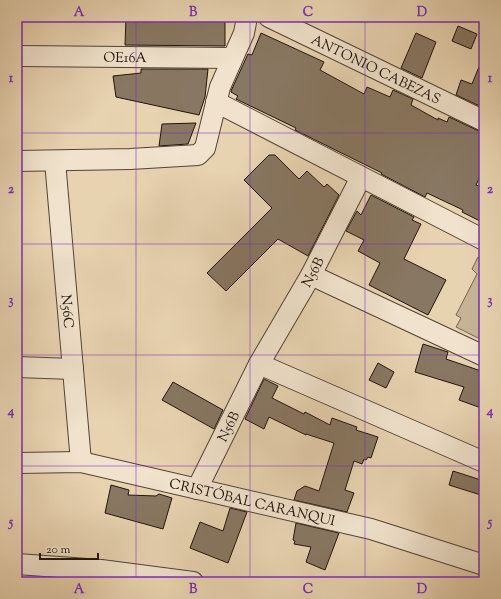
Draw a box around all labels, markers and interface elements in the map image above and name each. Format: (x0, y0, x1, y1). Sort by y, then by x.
text: A (74, 4, 85, 22)
text: B (189, 4, 198, 22)
text: C (303, 4, 313, 22)
text: D (417, 4, 427, 22)
street label: ANTONIO CABEZAS (307, 31, 443, 110)
street label: OE16A (103, 49, 147, 69)
text: 1 (9, 70, 14, 88)
text: 1 (488, 70, 493, 88)
text: 2 (8, 181, 15, 199)
text: 2 (487, 181, 494, 199)
street label: N56B (298, 254, 331, 292)
text: 3 (8, 292, 14, 310)
text: 3 (487, 292, 493, 310)
street label: N56C (55, 294, 77, 330)
text: 4 (7, 403, 15, 421)
text: 4 (486, 403, 494, 421)
street label: N56B (214, 408, 246, 446)
street label: CRISTÓBAL CARANQUI (167, 475, 337, 533)
text: 5 (8, 514, 14, 532)
text: 5 (487, 514, 493, 532)
scale bar (40, 535, 98, 561)
text: 20 m (46, 541, 71, 559)
text: A (74, 581, 85, 599)
text: B (189, 581, 198, 599)
text: C (303, 581, 313, 599)
text: D (417, 581, 427, 599)

